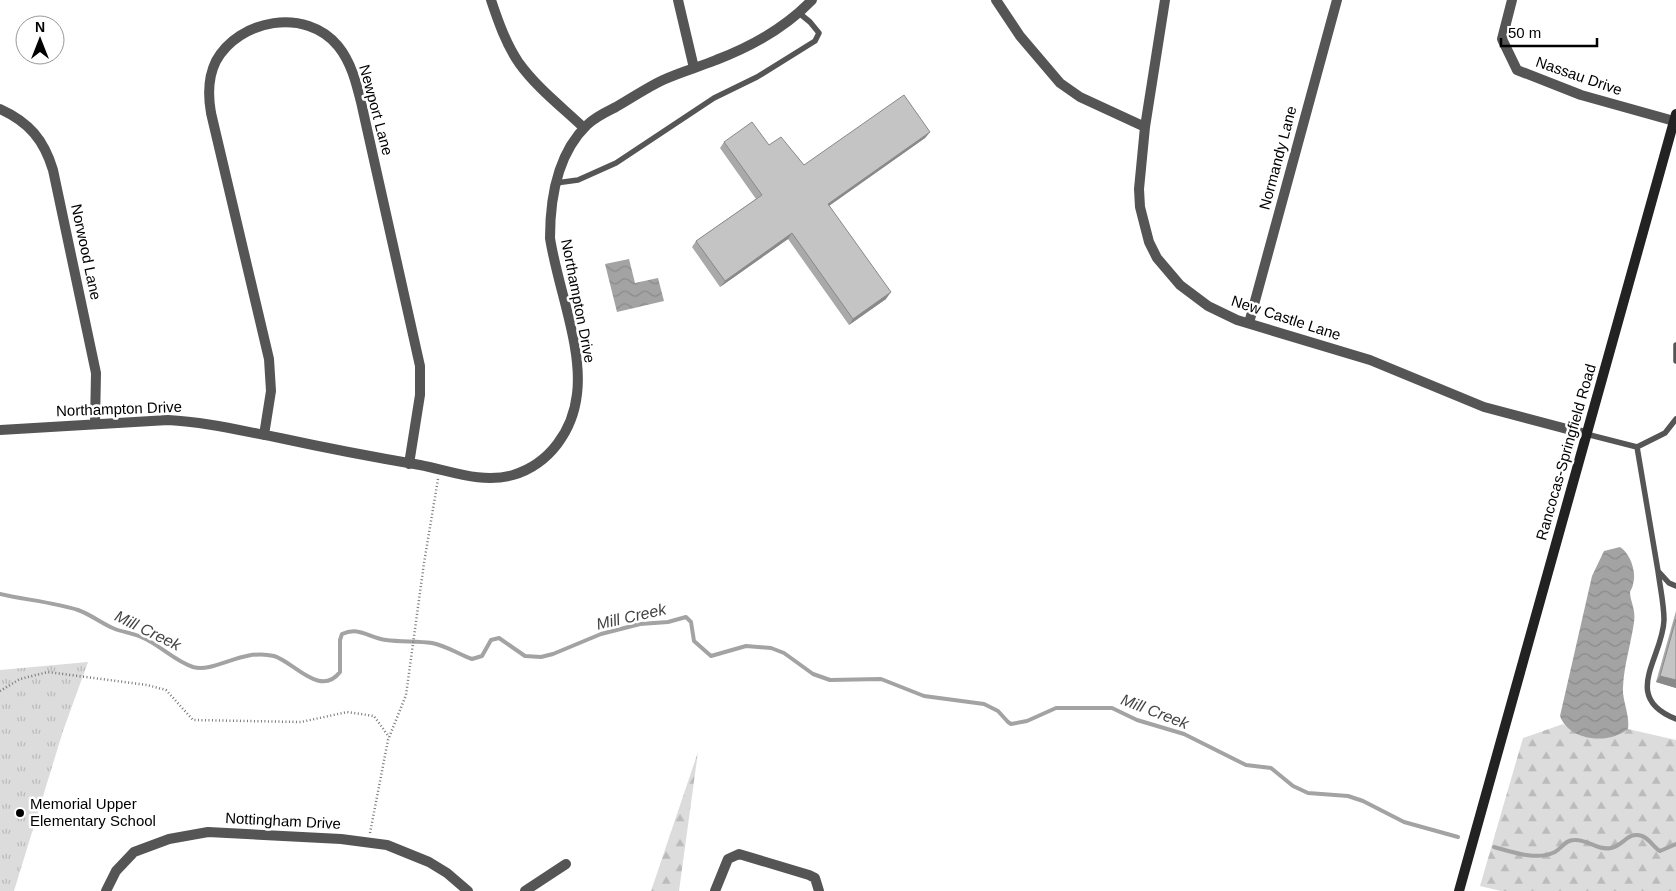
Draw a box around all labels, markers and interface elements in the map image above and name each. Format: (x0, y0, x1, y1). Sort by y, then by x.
north arrow (15, 15, 65, 65)
scale bar (1501, 15, 1597, 47)
text: N (35, 19, 45, 35)
text: 50 m (1508, 24, 1541, 41)
street label: Nassau Drive (1534, 53, 1624, 98)
street label: Newport Lane (356, 63, 397, 157)
street label: Normandy Lane (1255, 104, 1300, 212)
street label: Norwood Lane (68, 202, 105, 301)
street label: Northampton Drive (558, 237, 599, 364)
street label: New Castle Lane (1229, 292, 1343, 343)
street label: Rancocas-Springfield Road (1532, 362, 1599, 542)
street label: Northampton Drive (56, 398, 182, 419)
water label: Mill Creek (595, 600, 669, 633)
water label: Mill Creek (112, 607, 184, 654)
water label: Mill Creek (1119, 691, 1192, 733)
place label: Memorial Upper Elementary School (30, 795, 156, 829)
marker: Memorial Upper Elementary School (14, 807, 26, 819)
street label: Nottingham Drive (225, 809, 341, 832)

